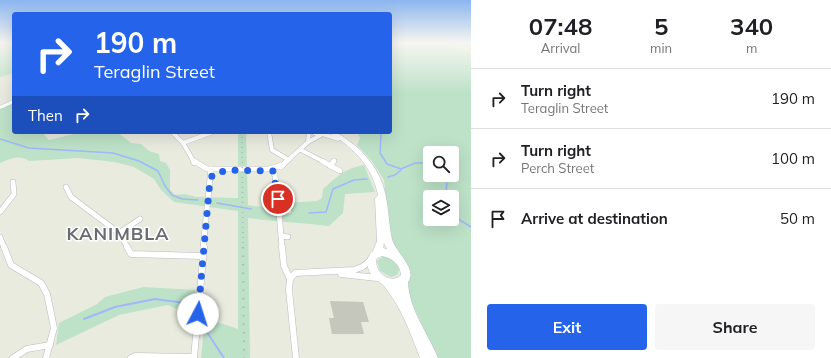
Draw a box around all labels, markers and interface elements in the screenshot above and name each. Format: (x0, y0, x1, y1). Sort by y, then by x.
text: 07:48 (529, 11, 592, 41)
text: 5 (654, 11, 668, 41)
text: 340 (730, 11, 773, 41)
text: 190 m (94, 25, 177, 60)
icon: right (28, 28, 80, 80)
text: Arrival (541, 40, 580, 56)
text: min (650, 40, 672, 56)
text: m (746, 40, 757, 56)
text: Teraglin Street (94, 60, 215, 83)
text: Turn right (521, 81, 591, 100)
icon: right (487, 88, 509, 110)
text: 190 m (771, 89, 815, 108)
text: Teraglin Street (521, 100, 608, 116)
icon: right (71, 104, 93, 126)
text: Then (28, 106, 63, 125)
text: Turn right (521, 141, 591, 160)
map controls (423, 146, 459, 226)
button: search (423, 146, 459, 182)
icon: right (487, 148, 509, 170)
text: 100 m (771, 149, 815, 168)
text: Perch Street (521, 160, 594, 176)
pin (261, 182, 295, 216)
icon: arrive (267, 188, 289, 210)
button: layers (423, 190, 459, 226)
icon: arrive (487, 208, 509, 230)
text: Arrive at destination (521, 209, 668, 228)
text: 50 m (780, 209, 815, 228)
district label: KANIMBLA (66, 222, 170, 245)
position arrow (177, 293, 219, 335)
button: Exit (487, 304, 647, 350)
button: Share (655, 304, 815, 350)

